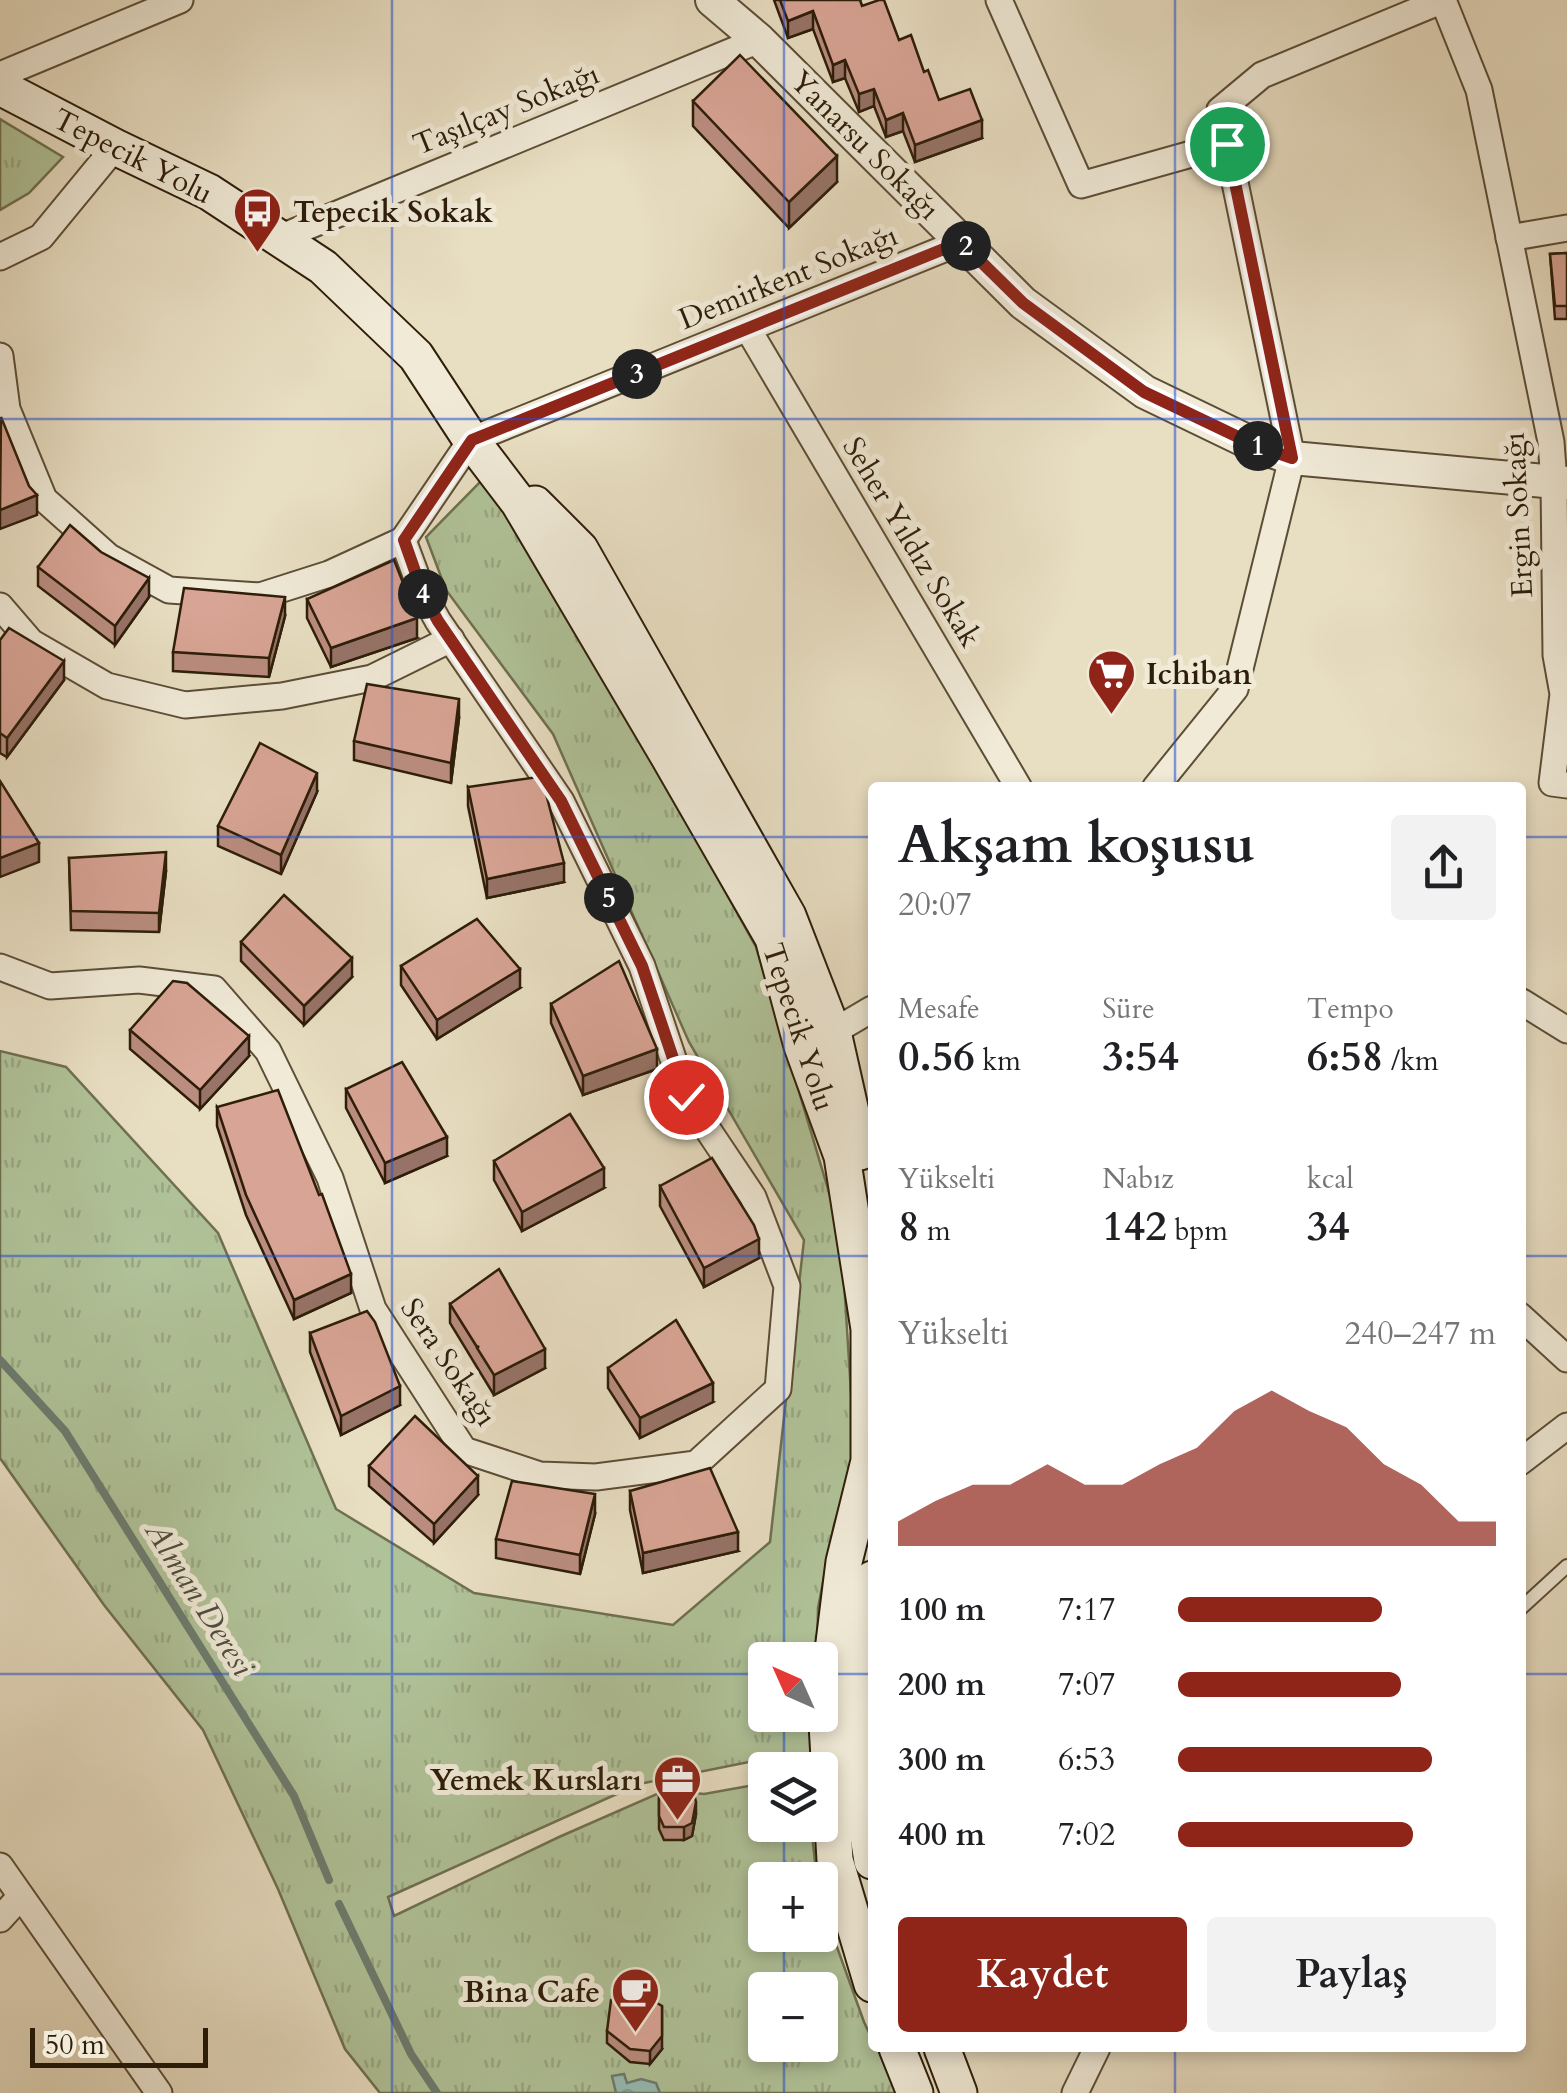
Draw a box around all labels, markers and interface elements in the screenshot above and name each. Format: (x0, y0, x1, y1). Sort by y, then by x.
street label: Taşılçay Sokağı (407, 54, 605, 165)
street label: Yanarsu Sokağı (781, 61, 949, 229)
street label: Tepecik Yolu (46, 99, 220, 214)
pin (1185, 102, 1270, 187)
icon: arrive (1200, 117, 1255, 172)
bus stop icon: Tepecik Sokak (232, 186, 284, 254)
place label: Tepecik Sokak (293, 192, 493, 233)
street label: Demirkent Sokağı (673, 215, 904, 340)
pin: 2 (941, 221, 991, 271)
text: 2 (959, 227, 973, 265)
pin: 3 (612, 349, 662, 399)
text: 3 (630, 355, 644, 393)
pin: 1 (1233, 421, 1283, 471)
text: 1 (1251, 427, 1265, 465)
street label: Seher Yıldız Sokak (833, 430, 991, 655)
street label: Ergin Sokağı (1494, 431, 1543, 599)
pin: 4 (398, 569, 448, 619)
text: 4 (416, 575, 430, 613)
supermarket icon: Ichiban (1085, 648, 1137, 716)
place label: Ichiban (1146, 654, 1252, 695)
text: Akşam koşusu (898, 808, 1255, 882)
button: share (1391, 815, 1496, 920)
pin: 5 (584, 873, 634, 923)
text: 5 (602, 879, 616, 917)
text: 20:07 (898, 883, 972, 927)
street label: Tepecik Yolu (752, 938, 845, 1116)
text: Mesafe (898, 990, 980, 1028)
text: Süre (1102, 990, 1155, 1028)
text: Tempo (1307, 990, 1394, 1028)
text: 0.56 (898, 1028, 975, 1085)
text: 3:54 (1102, 1028, 1179, 1085)
text: 6:58 (1307, 1028, 1383, 1085)
text: km (975, 1042, 1021, 1080)
text: /km (1383, 1042, 1439, 1080)
pin (644, 1055, 729, 1140)
icon: check (659, 1070, 714, 1125)
text: Yükselti (898, 1160, 995, 1198)
text: Nabız (1102, 1160, 1174, 1198)
text: kcal (1307, 1160, 1354, 1198)
text: 8 (898, 1198, 920, 1255)
text: 142 (1102, 1198, 1167, 1255)
text: 34 (1307, 1198, 1350, 1255)
text: m (920, 1212, 951, 1250)
text: bpm (1167, 1212, 1228, 1250)
street label: Sera Sokağı (391, 1290, 506, 1434)
text: Yükselti (898, 1312, 1009, 1356)
text: 240–247 m (1344, 1312, 1496, 1356)
water label: Alman Deresi (133, 1512, 264, 1685)
text: 100 m (898, 1588, 985, 1632)
text: 7:17 (1058, 1588, 1115, 1632)
north arrow (748, 1642, 838, 1732)
map controls (748, 1642, 838, 2062)
text: 200 m (898, 1663, 985, 1707)
text: 7:07 (1058, 1663, 1115, 1707)
text: 300 m (898, 1738, 985, 1782)
text: 6:53 (1058, 1738, 1115, 1782)
button: layers (748, 1752, 838, 1842)
office icon: Yemek Kursları (651, 1754, 703, 1822)
place label: Yemek Kursları (430, 1760, 642, 1801)
text: 400 m (898, 1813, 985, 1857)
text: 7:02 (1058, 1813, 1115, 1857)
button: + (748, 1862, 838, 1952)
button: Kaydet (898, 1917, 1187, 2032)
button: Paylaş (1207, 1917, 1496, 2032)
cafe icon: Bina Cafe (609, 1966, 661, 2034)
place label: Bina Cafe (463, 1972, 600, 2013)
button: − (748, 1972, 838, 2062)
scale bar (30, 2023, 208, 2068)
text: 50 m (45, 2026, 105, 2064)

